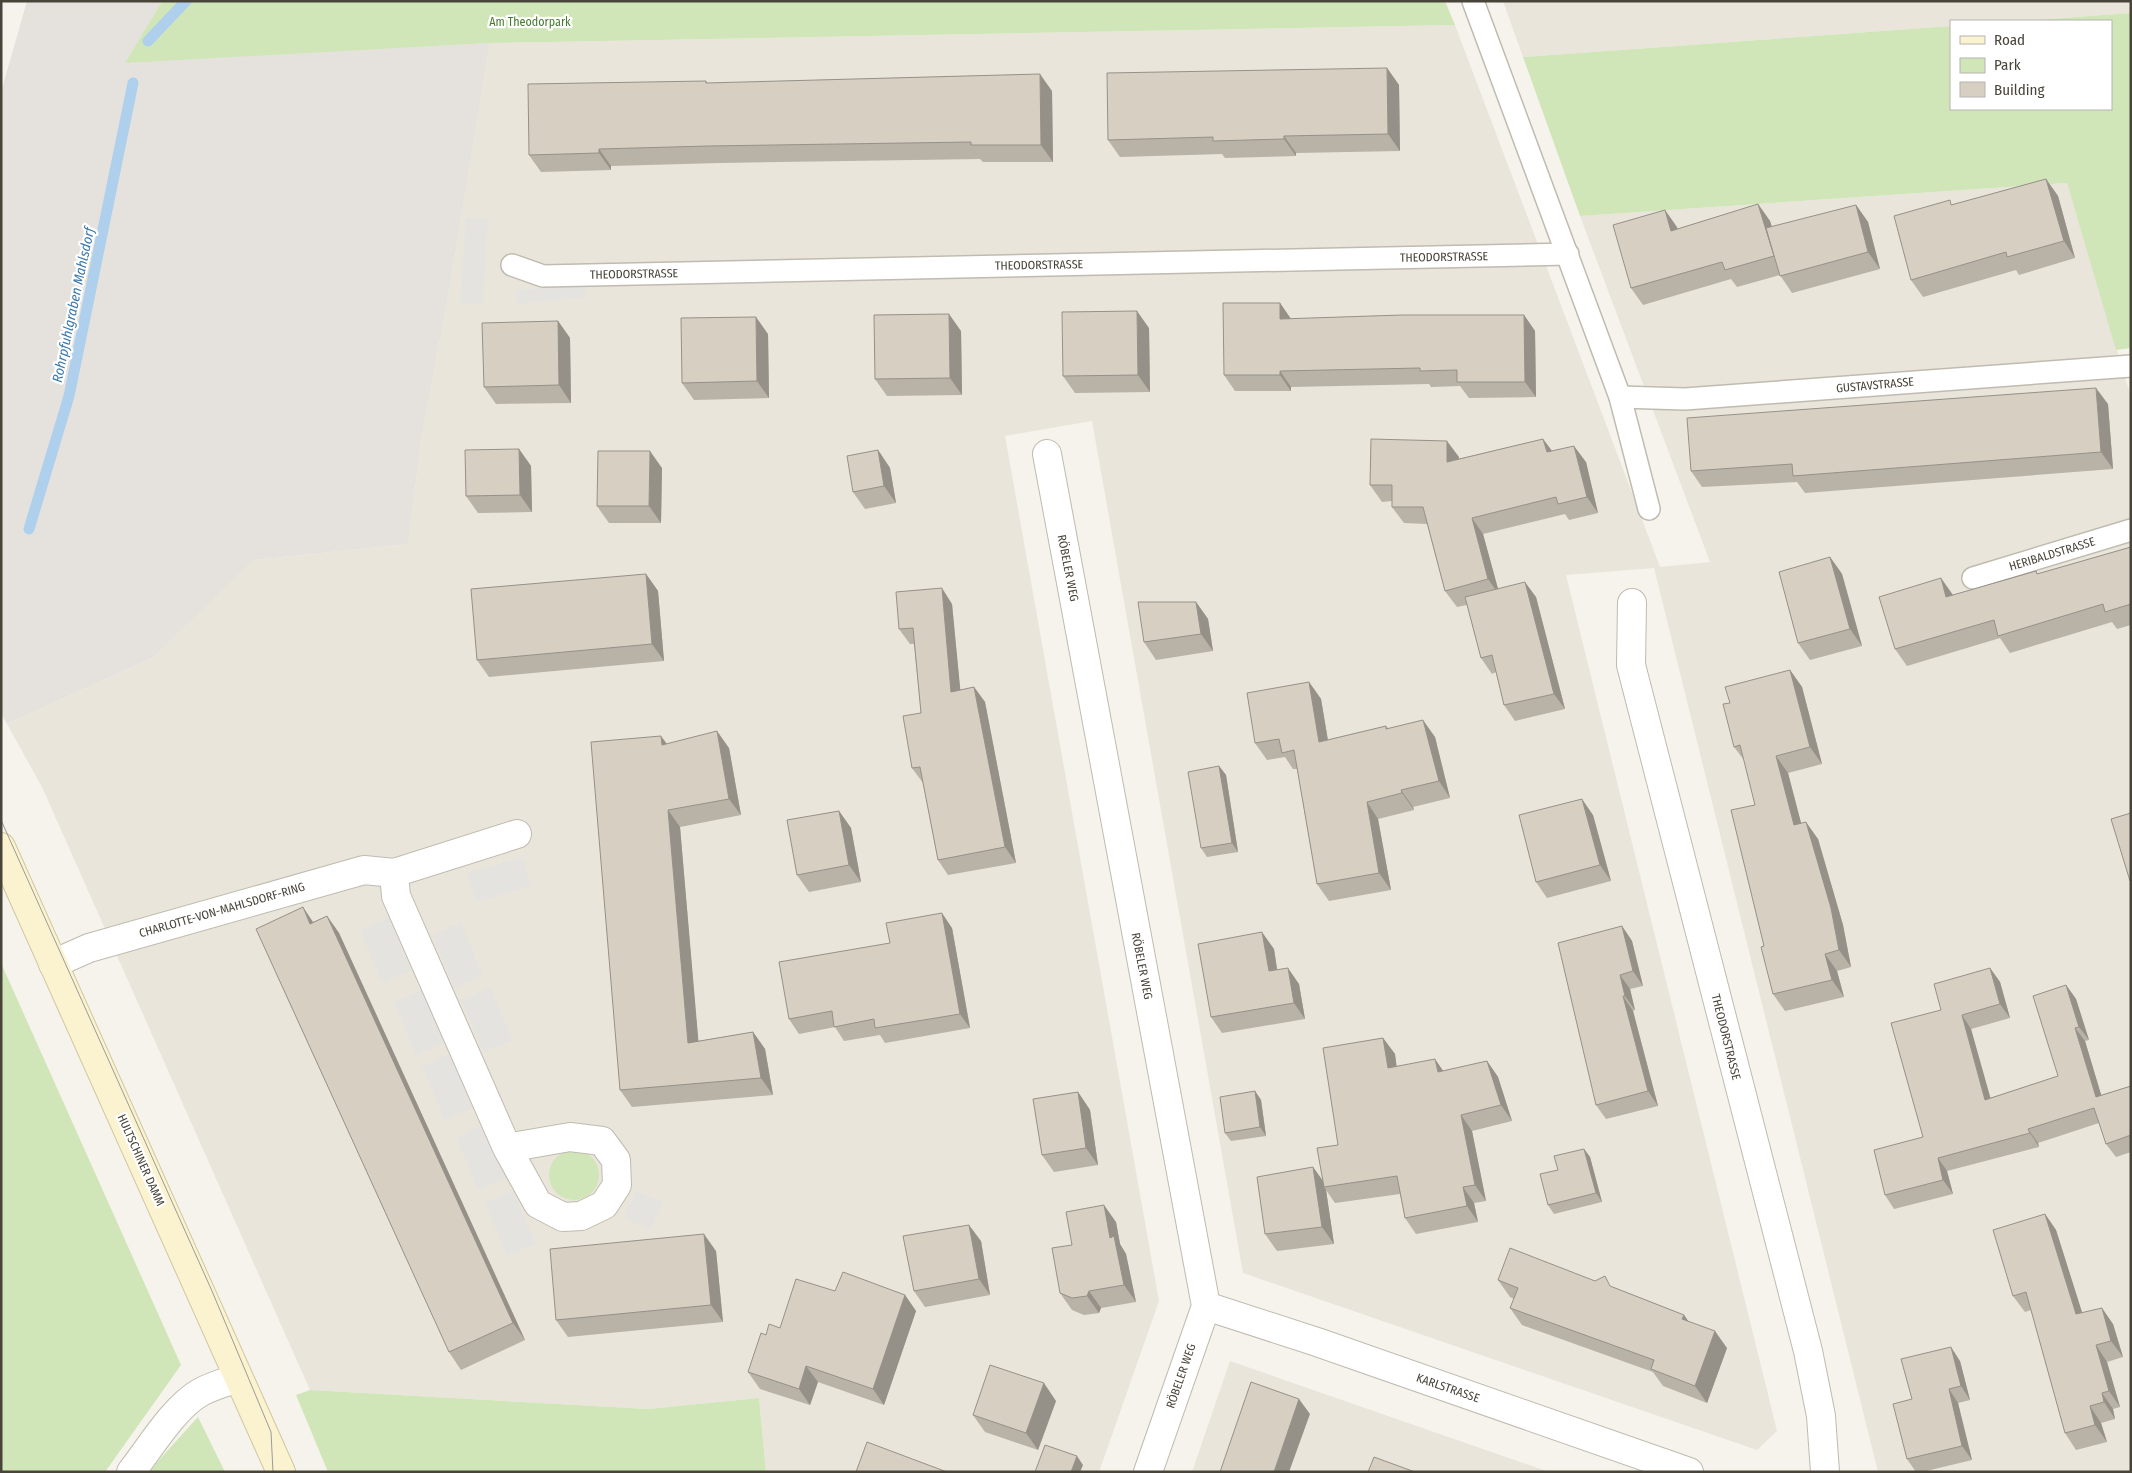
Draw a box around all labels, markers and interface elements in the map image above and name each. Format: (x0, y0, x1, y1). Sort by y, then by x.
park label: Am Theodorpark (489, 15, 571, 29)
legend (1950, 20, 2112, 110)
text: Road (1994, 31, 2025, 49)
text: Park (1994, 56, 2021, 74)
text: Building (1994, 81, 2045, 99)
water label: Rohrpfuhlgraben Mahlsdorf (49, 224, 99, 384)
street label: THEODORSTRASSE (1400, 249, 1489, 265)
street label: THEODORSTRASSE (995, 257, 1084, 273)
street label: THEODORSTRASSE (590, 266, 679, 282)
street label: GUSTAVSTRASSE (1836, 375, 1915, 395)
street label: RÖBELER WEG (1055, 533, 1083, 603)
street label: HERIBALDSTRASSE (2007, 534, 2097, 574)
street label: CHARLOTTE-VON-MAHLSDORF-RING (138, 880, 307, 940)
street label: RÖBELER WEG (1129, 931, 1157, 1001)
street label: THEODORSTRASSE (1709, 992, 1744, 1082)
street label: HULTSCHINER DAMM (114, 1112, 168, 1208)
street label: RÖBELER WEG (1161, 1341, 1199, 1410)
street label: KARLSTRASSE (1415, 1371, 1482, 1405)

